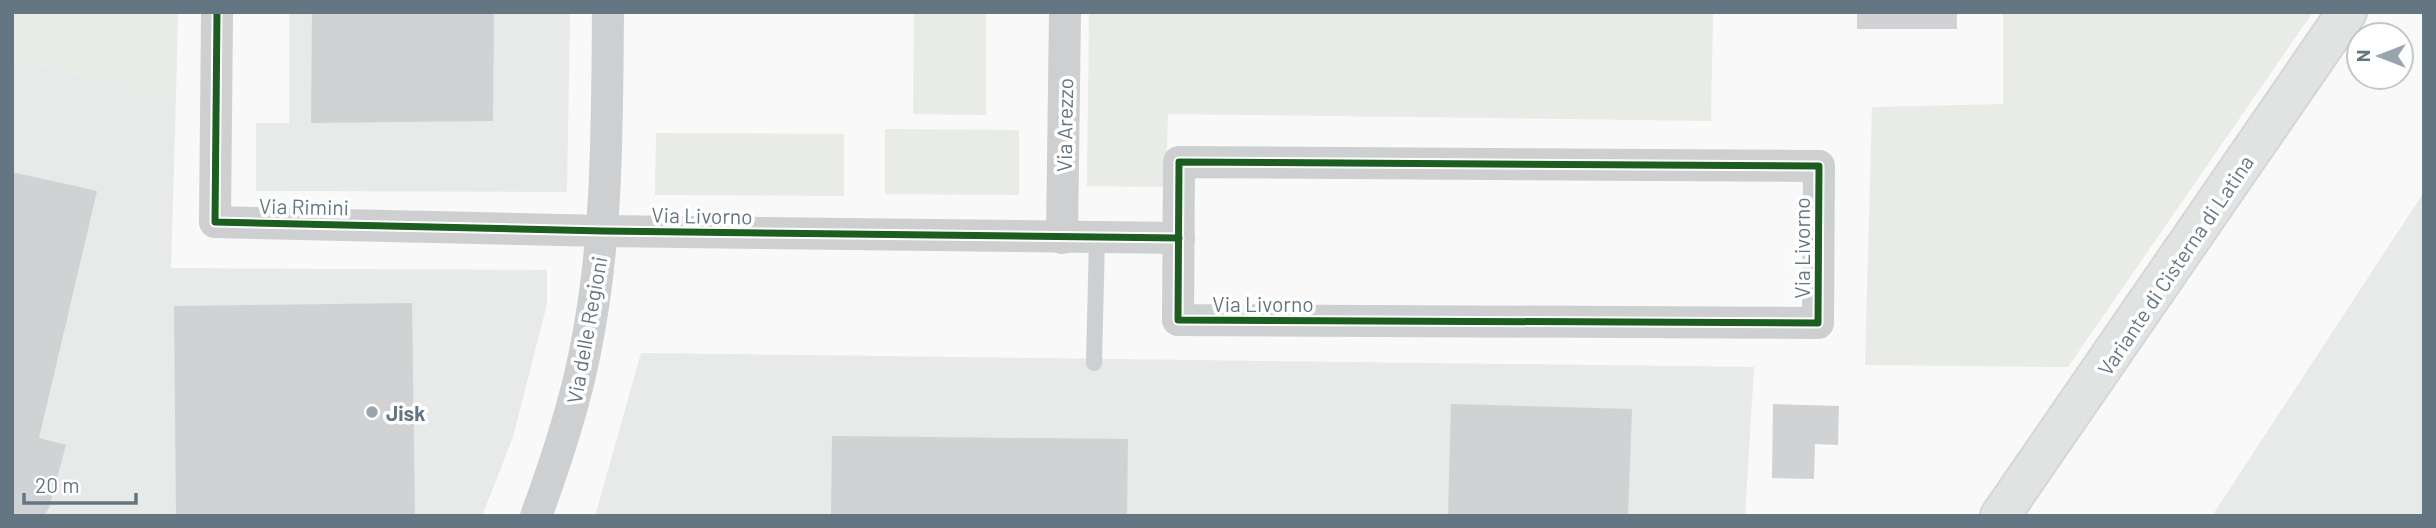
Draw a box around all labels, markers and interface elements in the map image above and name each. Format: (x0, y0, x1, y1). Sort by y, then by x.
north arrow (2345, 21, 2415, 91)
text: N (2351, 50, 2374, 62)
street label: Via Arezzo (1051, 78, 1077, 172)
street label: Variante di Cisterna di Latina (2092, 150, 2258, 380)
street label: Via Rimini (259, 193, 349, 219)
street label: Via Livorno (1789, 197, 1814, 299)
street label: Via Livorno (651, 202, 753, 228)
street label: Via delle Regioni (561, 254, 611, 406)
street label: Via Livorno (1212, 291, 1314, 316)
place label: Jisk (386, 400, 425, 425)
marker: Jisk (364, 404, 380, 420)
scale bar (24, 462, 136, 506)
text: 20 m (35, 472, 80, 497)

